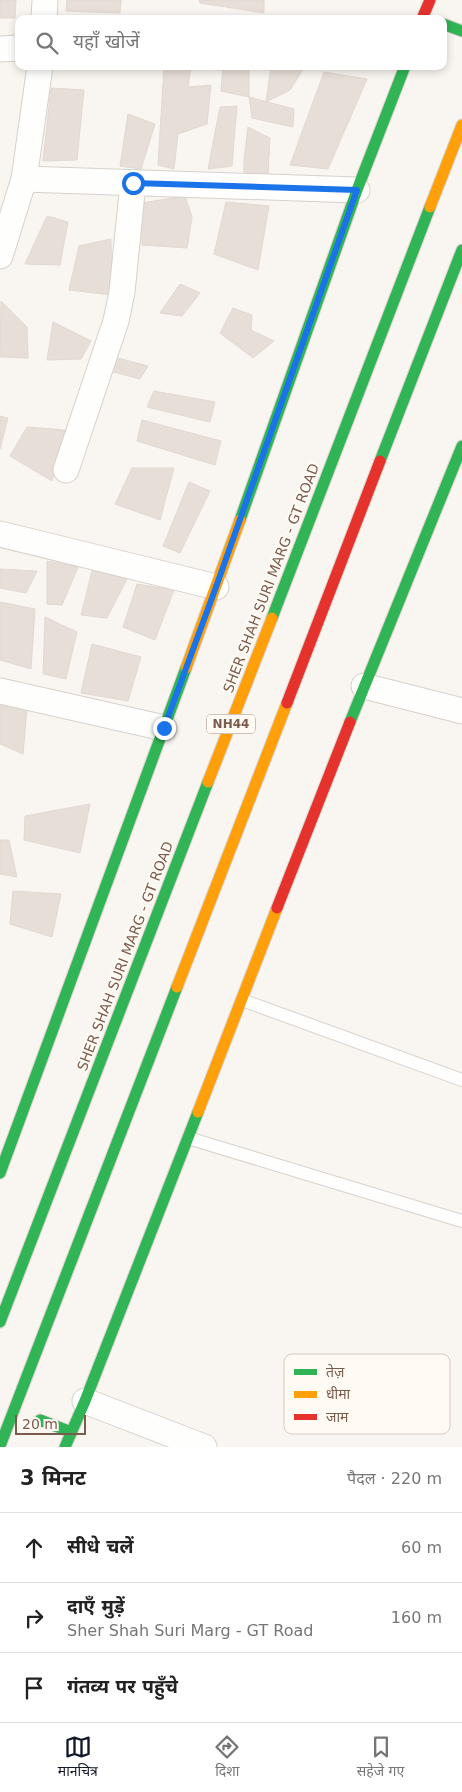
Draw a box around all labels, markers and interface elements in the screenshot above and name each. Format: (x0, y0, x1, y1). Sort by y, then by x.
search box (15, 15, 447, 70)
icon: search (33, 29, 61, 57)
text: यहाँ खोजें (73, 30, 140, 52)
route start (122, 172, 145, 195)
street label: SHER SHAH SURI MARG - GT ROAD (220, 461, 322, 695)
road number: NH44 (207, 714, 255, 734)
route end (153, 717, 176, 740)
street label: SHER SHAH SURI MARG - GT ROAD (74, 839, 176, 1073)
legend (284, 1354, 450, 1434)
text: तेज़ (326, 1363, 345, 1380)
text: धीमा (326, 1386, 351, 1402)
text: जाम (326, 1409, 349, 1425)
scale bar (15, 1412, 86, 1435)
text: 20 m (22, 1416, 58, 1432)
text: 3 मिनट (20, 1466, 86, 1490)
text: पैदल · 220 m (347, 1469, 442, 1488)
icon: ahead (20, 1534, 48, 1562)
text: सीधे चलें (67, 1535, 134, 1557)
text: 60 m (401, 1538, 442, 1557)
text: दाएँ मुड़ें (67, 1595, 125, 1617)
icon: right (20, 1604, 48, 1632)
text: 160 m (391, 1608, 442, 1627)
text: Sher Shah Suri Marg - GT Road (67, 1621, 313, 1640)
icon: arrive (20, 1674, 48, 1702)
text: गंतव्य पर पहुँचे (67, 1675, 178, 1697)
tab: मानचित्र (58, 1733, 98, 1782)
tab: दिशा (213, 1733, 241, 1782)
tab: सहेजे गए (357, 1733, 404, 1782)

